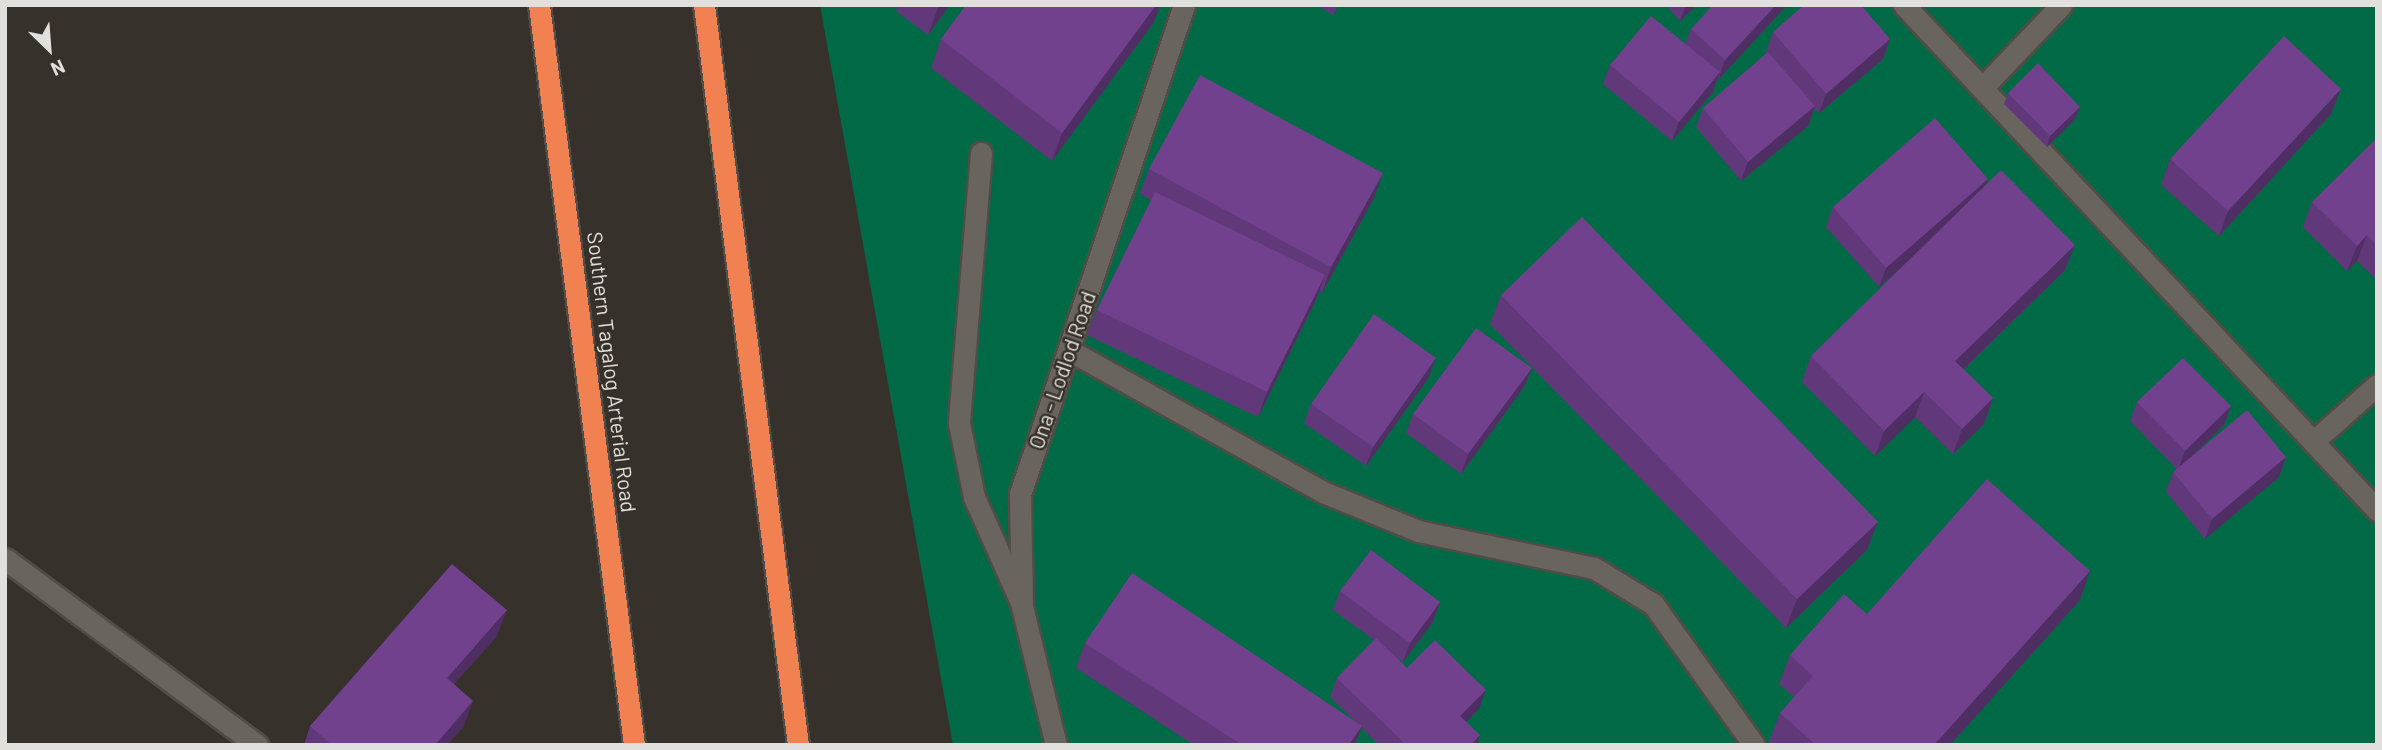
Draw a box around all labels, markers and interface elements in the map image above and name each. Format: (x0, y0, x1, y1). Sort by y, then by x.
north arrow (14, 14, 84, 84)
text: N (48, 55, 69, 82)
street label: Southern Tagalog Arterial Road (582, 230, 642, 514)
street label: Ona - Lodlod Road (1023, 288, 1101, 452)

